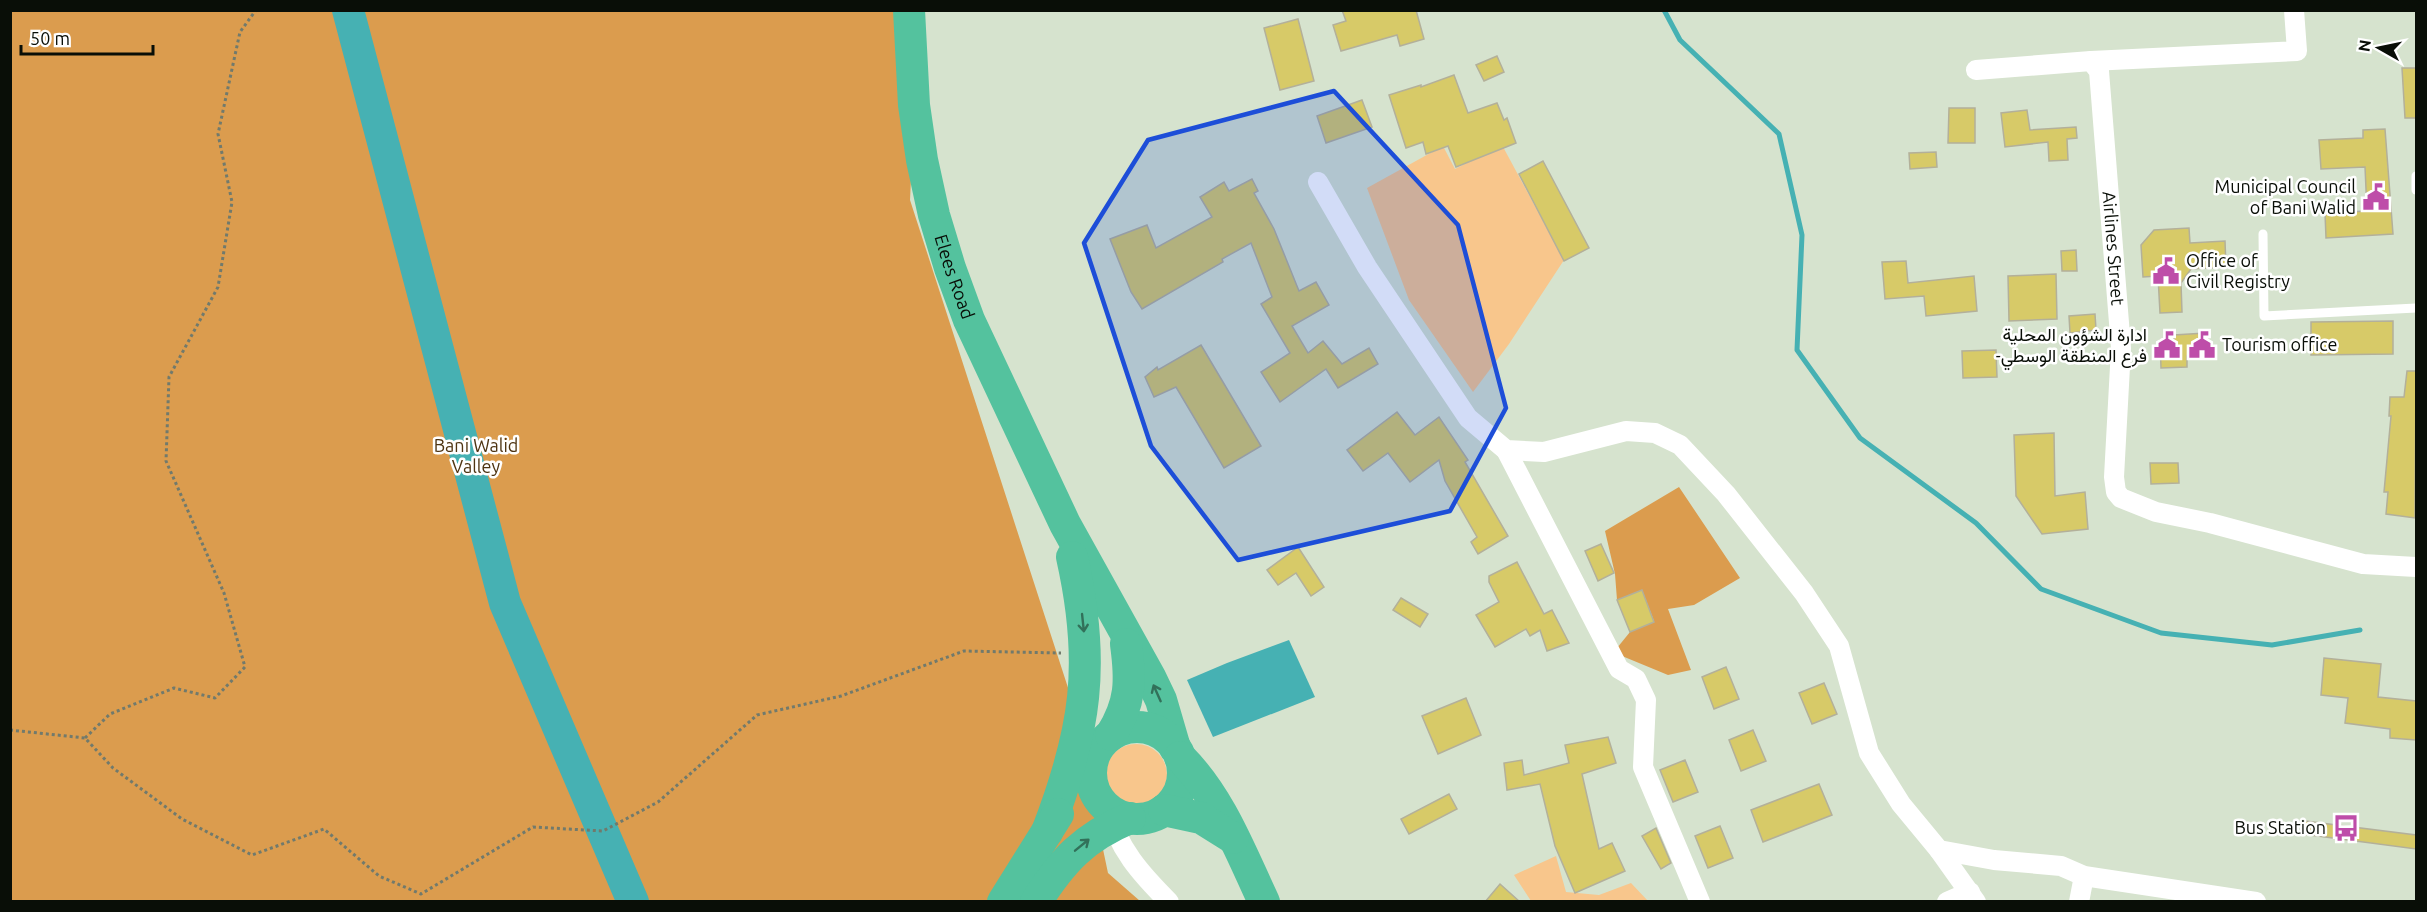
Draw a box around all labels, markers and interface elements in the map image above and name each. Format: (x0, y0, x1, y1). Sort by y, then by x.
scale bar (21, 18, 153, 56)
north arrow (2349, 18, 2409, 78)
text: 50 m (30, 28, 70, 48)
text: N (2354, 38, 2374, 53)
place label: Municipal Council of Bani Walid (2215, 176, 2356, 217)
public building icon: Municipal Council of Bani Walid (2361, 182, 2391, 212)
street label: Airlines Street (2100, 190, 2129, 306)
street label: Elees Road (931, 232, 979, 322)
place label: Office of Civil Registry (2186, 250, 2290, 291)
public building icon: Office of Civil Registry (2151, 256, 2181, 286)
place label: ادارة الشؤون المحلية -فرع المنطقة الوسطي (1996, 324, 2147, 371)
public building icon: ادارة الشؤون المحلية -فرع المنطقة الوسطي (2152, 330, 2182, 360)
public building icon: Tourism office (2187, 330, 2217, 360)
place label: Tourism office (2222, 334, 2338, 354)
park label: Bani Walid Valley (434, 435, 518, 476)
one-way arrow (1078, 612, 1089, 632)
one-way arrow (1151, 684, 1162, 702)
bus stop icon: Bus Station (2331, 813, 2361, 843)
place label: Bus Station (2234, 817, 2326, 837)
one-way arrow (1074, 838, 1090, 851)

